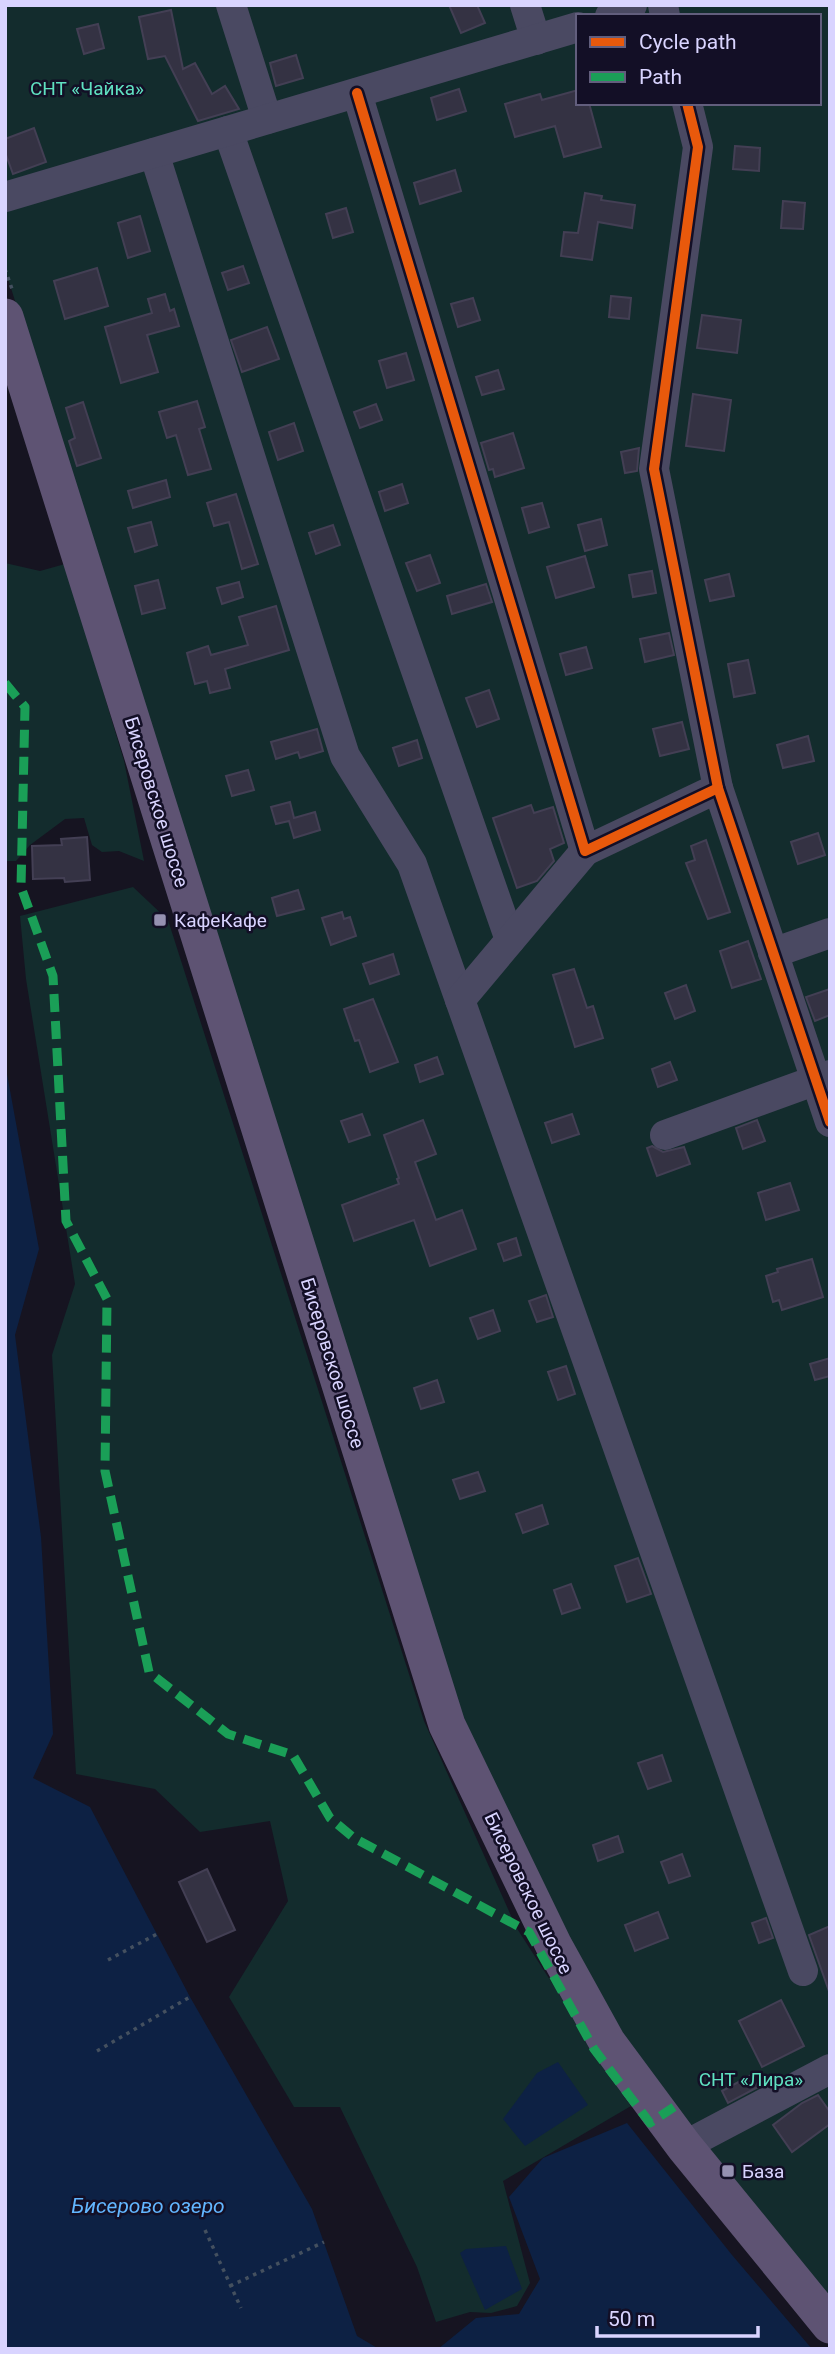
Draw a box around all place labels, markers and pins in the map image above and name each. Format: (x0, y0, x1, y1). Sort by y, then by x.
place label: КафеКафе (174, 909, 267, 932)
marker: КафеКафе (152, 912, 168, 928)
place label: База (742, 2160, 784, 2183)
marker: База (720, 2163, 736, 2179)

